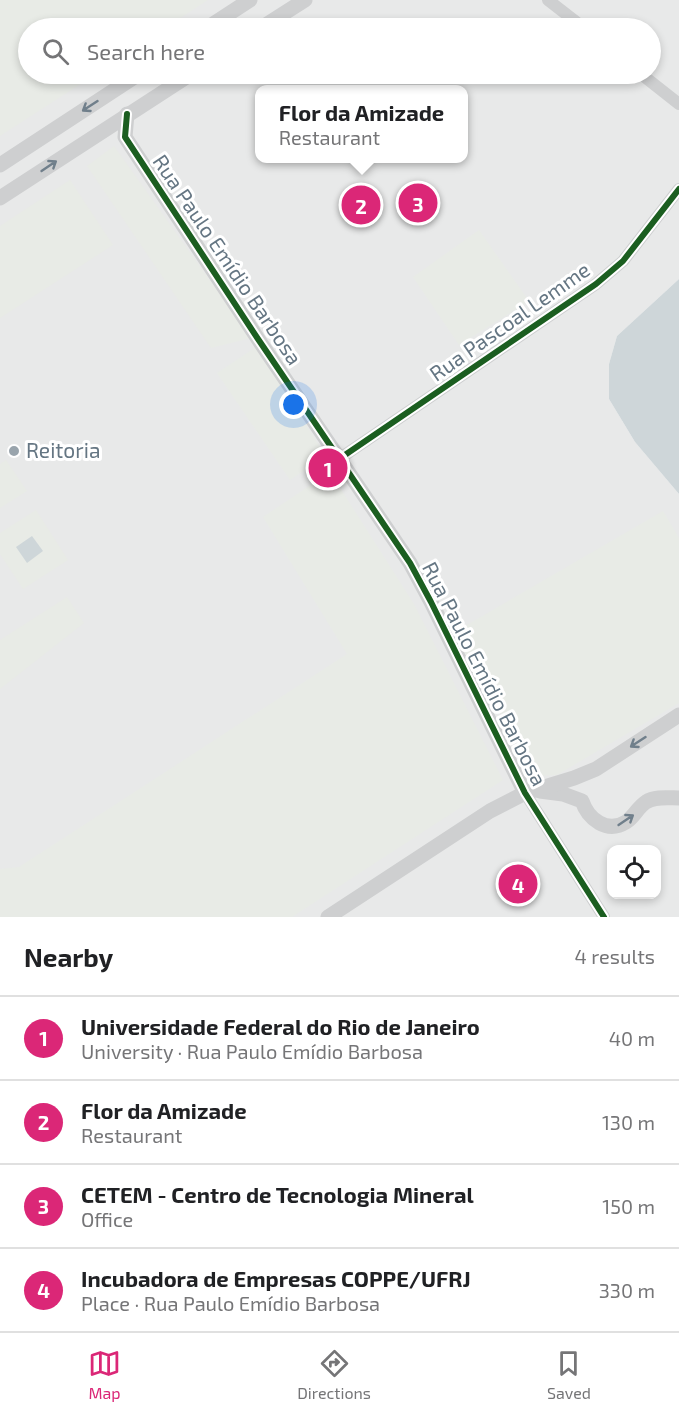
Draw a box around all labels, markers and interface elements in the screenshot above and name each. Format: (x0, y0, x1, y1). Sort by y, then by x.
search box (18, 18, 661, 84)
icon: search (39, 35, 72, 68)
text: Search here (87, 38, 205, 64)
popup (255, 85, 468, 163)
text: Flor da Amizade (279, 99, 444, 125)
one-way arrow (82, 100, 99, 112)
text: Restaurant (279, 125, 380, 149)
street label: Rua Paulo Emídio Barbosa (149, 149, 308, 369)
one-way arrow (40, 159, 57, 172)
pin: 3 (398, 180, 438, 226)
pin: 2 (342, 182, 380, 228)
street label: Rua Pascoal Lemme (424, 256, 594, 385)
your location (279, 390, 308, 419)
place label: Reitoria (26, 437, 100, 462)
marker: Reitoria (7, 444, 21, 458)
pin: 1 (308, 446, 348, 490)
street label: Rua Paulo Emídio Barbosa (418, 557, 553, 790)
one-way arrow (630, 736, 646, 748)
one-way arrow (617, 814, 633, 826)
map controls (607, 845, 661, 899)
button: locate (607, 845, 661, 899)
pin: 4 (498, 862, 538, 906)
text: Nearby (24, 941, 113, 972)
text: 4 results (575, 944, 655, 968)
text: Universidade Federal do Rio de Janeiro (81, 1013, 480, 1039)
text: 1 (39, 1026, 48, 1050)
text: 40 m (609, 1026, 655, 1050)
text: University · Rua Paulo Emídio Barbosa (81, 1039, 423, 1063)
text: Flor da Amizade (81, 1097, 247, 1123)
text: 2 (38, 1110, 49, 1134)
text: 130 m (602, 1110, 655, 1134)
text: Restaurant (81, 1123, 182, 1147)
text: CETEM - Centro de Tecnologia Mineral (81, 1181, 474, 1207)
text: 3 (38, 1194, 49, 1218)
text: 150 m (602, 1194, 655, 1218)
text: Office (81, 1207, 133, 1231)
text: Incubadora de Empresas COPPE/UFRJ (81, 1265, 471, 1291)
text: 4 (37, 1278, 50, 1302)
text: 330 m (599, 1278, 655, 1302)
text: Place · Rua Paulo Emídio Barbosa (81, 1291, 380, 1315)
tab: Map (88, 1347, 121, 1402)
tab: Directions (297, 1347, 371, 1402)
tab: Saved (547, 1347, 591, 1402)

